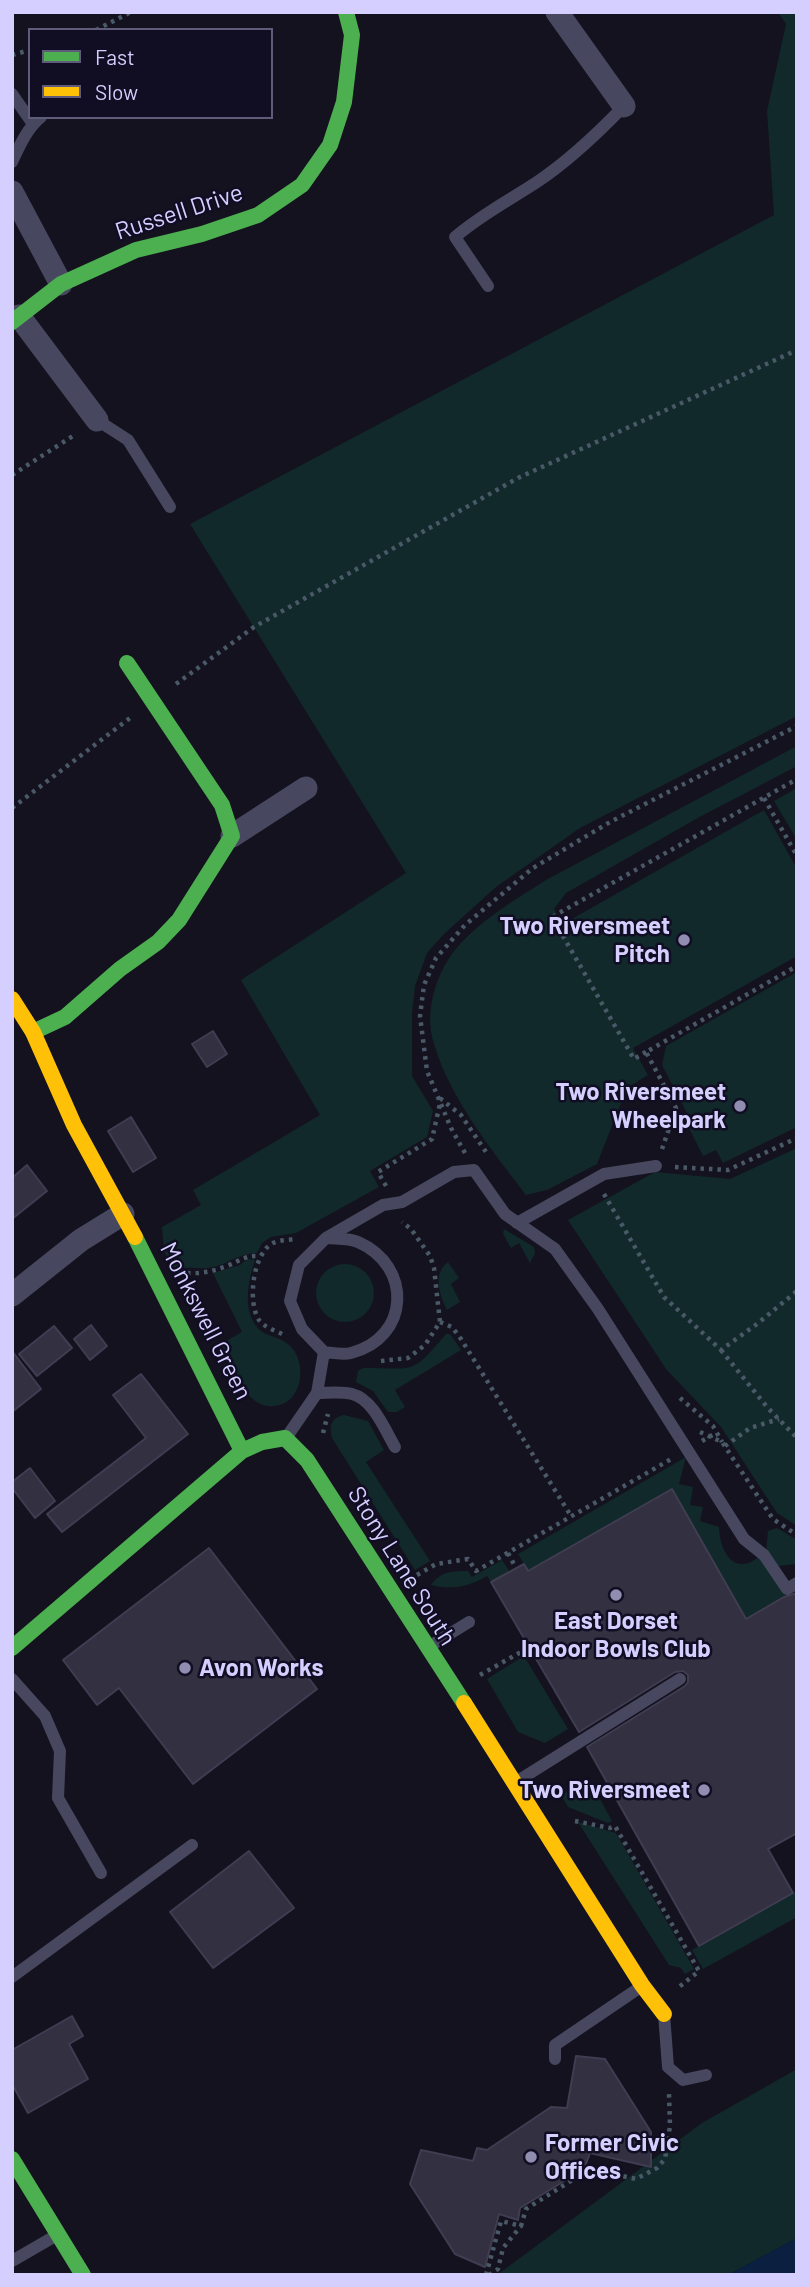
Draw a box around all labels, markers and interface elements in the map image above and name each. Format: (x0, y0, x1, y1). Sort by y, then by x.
legend (28, 28, 273, 119)
text: Fast (95, 44, 135, 69)
text: Slow (95, 79, 138, 104)
street label: Russell Drive (112, 178, 246, 246)
place label: Two Riversmeet Pitch (499, 912, 670, 968)
marker: Two Riversmeet Pitch (676, 932, 692, 948)
place label: Two Riversmeet Wheelpark (555, 1078, 726, 1134)
marker: Two Riversmeet Wheelpark (732, 1098, 748, 1114)
street label: Monkswell Green (154, 1237, 258, 1405)
street label: Stony Lane South (342, 1481, 462, 1651)
marker: East Dorset Indoor Bowls Club (608, 1587, 624, 1603)
place label: East Dorset Indoor Bowls Club (521, 1607, 711, 1663)
place label: Avon Works (199, 1654, 324, 1682)
marker: Avon Works (177, 1660, 193, 1676)
place label: Two Riversmeet (519, 1776, 690, 1804)
marker: Two Riversmeet (696, 1782, 712, 1798)
place label: Former Civic Offices (545, 2129, 679, 2185)
marker: Former Civic Offices (523, 2149, 539, 2165)

